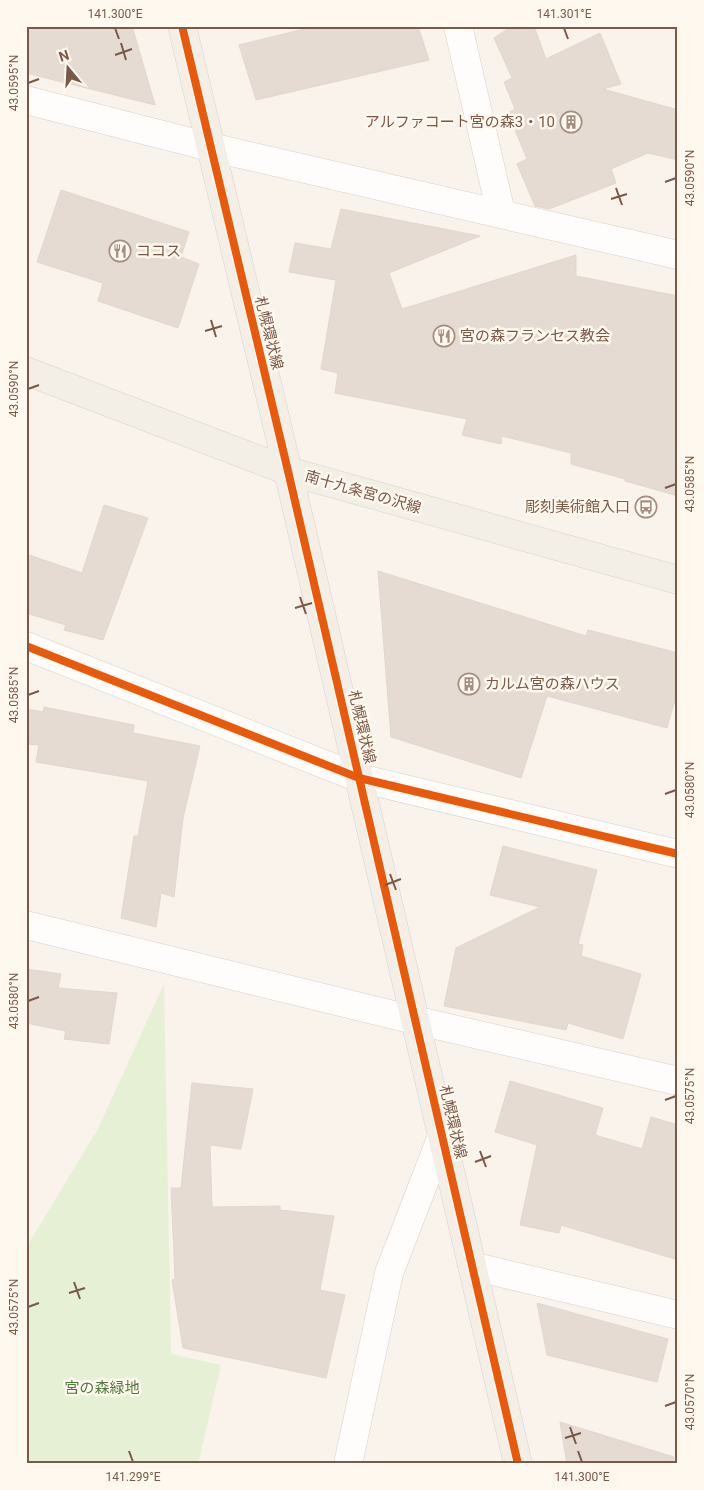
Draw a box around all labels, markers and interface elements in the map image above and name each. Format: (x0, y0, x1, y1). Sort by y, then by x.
text: 141.300°E (88, 7, 143, 21)
text: 141.301°E (537, 7, 592, 21)
north arrow (42, 42, 92, 92)
text: N (57, 46, 71, 65)
text: 43.0595°N (7, 55, 21, 111)
building icon: アルファコート宮の森3・10 (559, 110, 583, 134)
place label: アルファコート宮の森3・10 (365, 113, 555, 131)
text: 43.0590°N (683, 150, 697, 206)
restaurant icon: ココス (108, 239, 132, 263)
place label: ココス (136, 242, 181, 260)
street label: 札幌環状線 (251, 294, 287, 372)
restaurant icon: 宮の森フランセス教会 (432, 324, 456, 348)
place label: 宮の森フランセス教会 (460, 327, 610, 345)
text: 43.0590°N (7, 361, 21, 417)
text: 43.0585°N (683, 456, 697, 512)
street label: 南十九条宮の沢線 (303, 467, 423, 517)
bus stop icon: 彫刻美術館入口 (634, 495, 658, 519)
place label: 彫刻美術館入口 (525, 498, 630, 516)
text: 43.0585°N (7, 667, 21, 723)
building icon: カルム宮の森ハウス (457, 672, 481, 696)
place label: カルム宮の森ハウス (485, 675, 620, 693)
street label: 札幌環状線 (345, 688, 379, 766)
text: 43.0580°N (683, 762, 697, 818)
text: 43.0580°N (7, 973, 21, 1029)
text: 43.0575°N (683, 1068, 697, 1124)
street label: 札幌環状線 (436, 1083, 470, 1161)
text: 43.0575°N (7, 1279, 21, 1335)
text: 43.0570°N (683, 1374, 697, 1430)
park label: 宮の森緑地 (64, 1379, 140, 1397)
text: 141.299°E (106, 1470, 161, 1484)
text: 141.300°E (555, 1470, 610, 1484)

